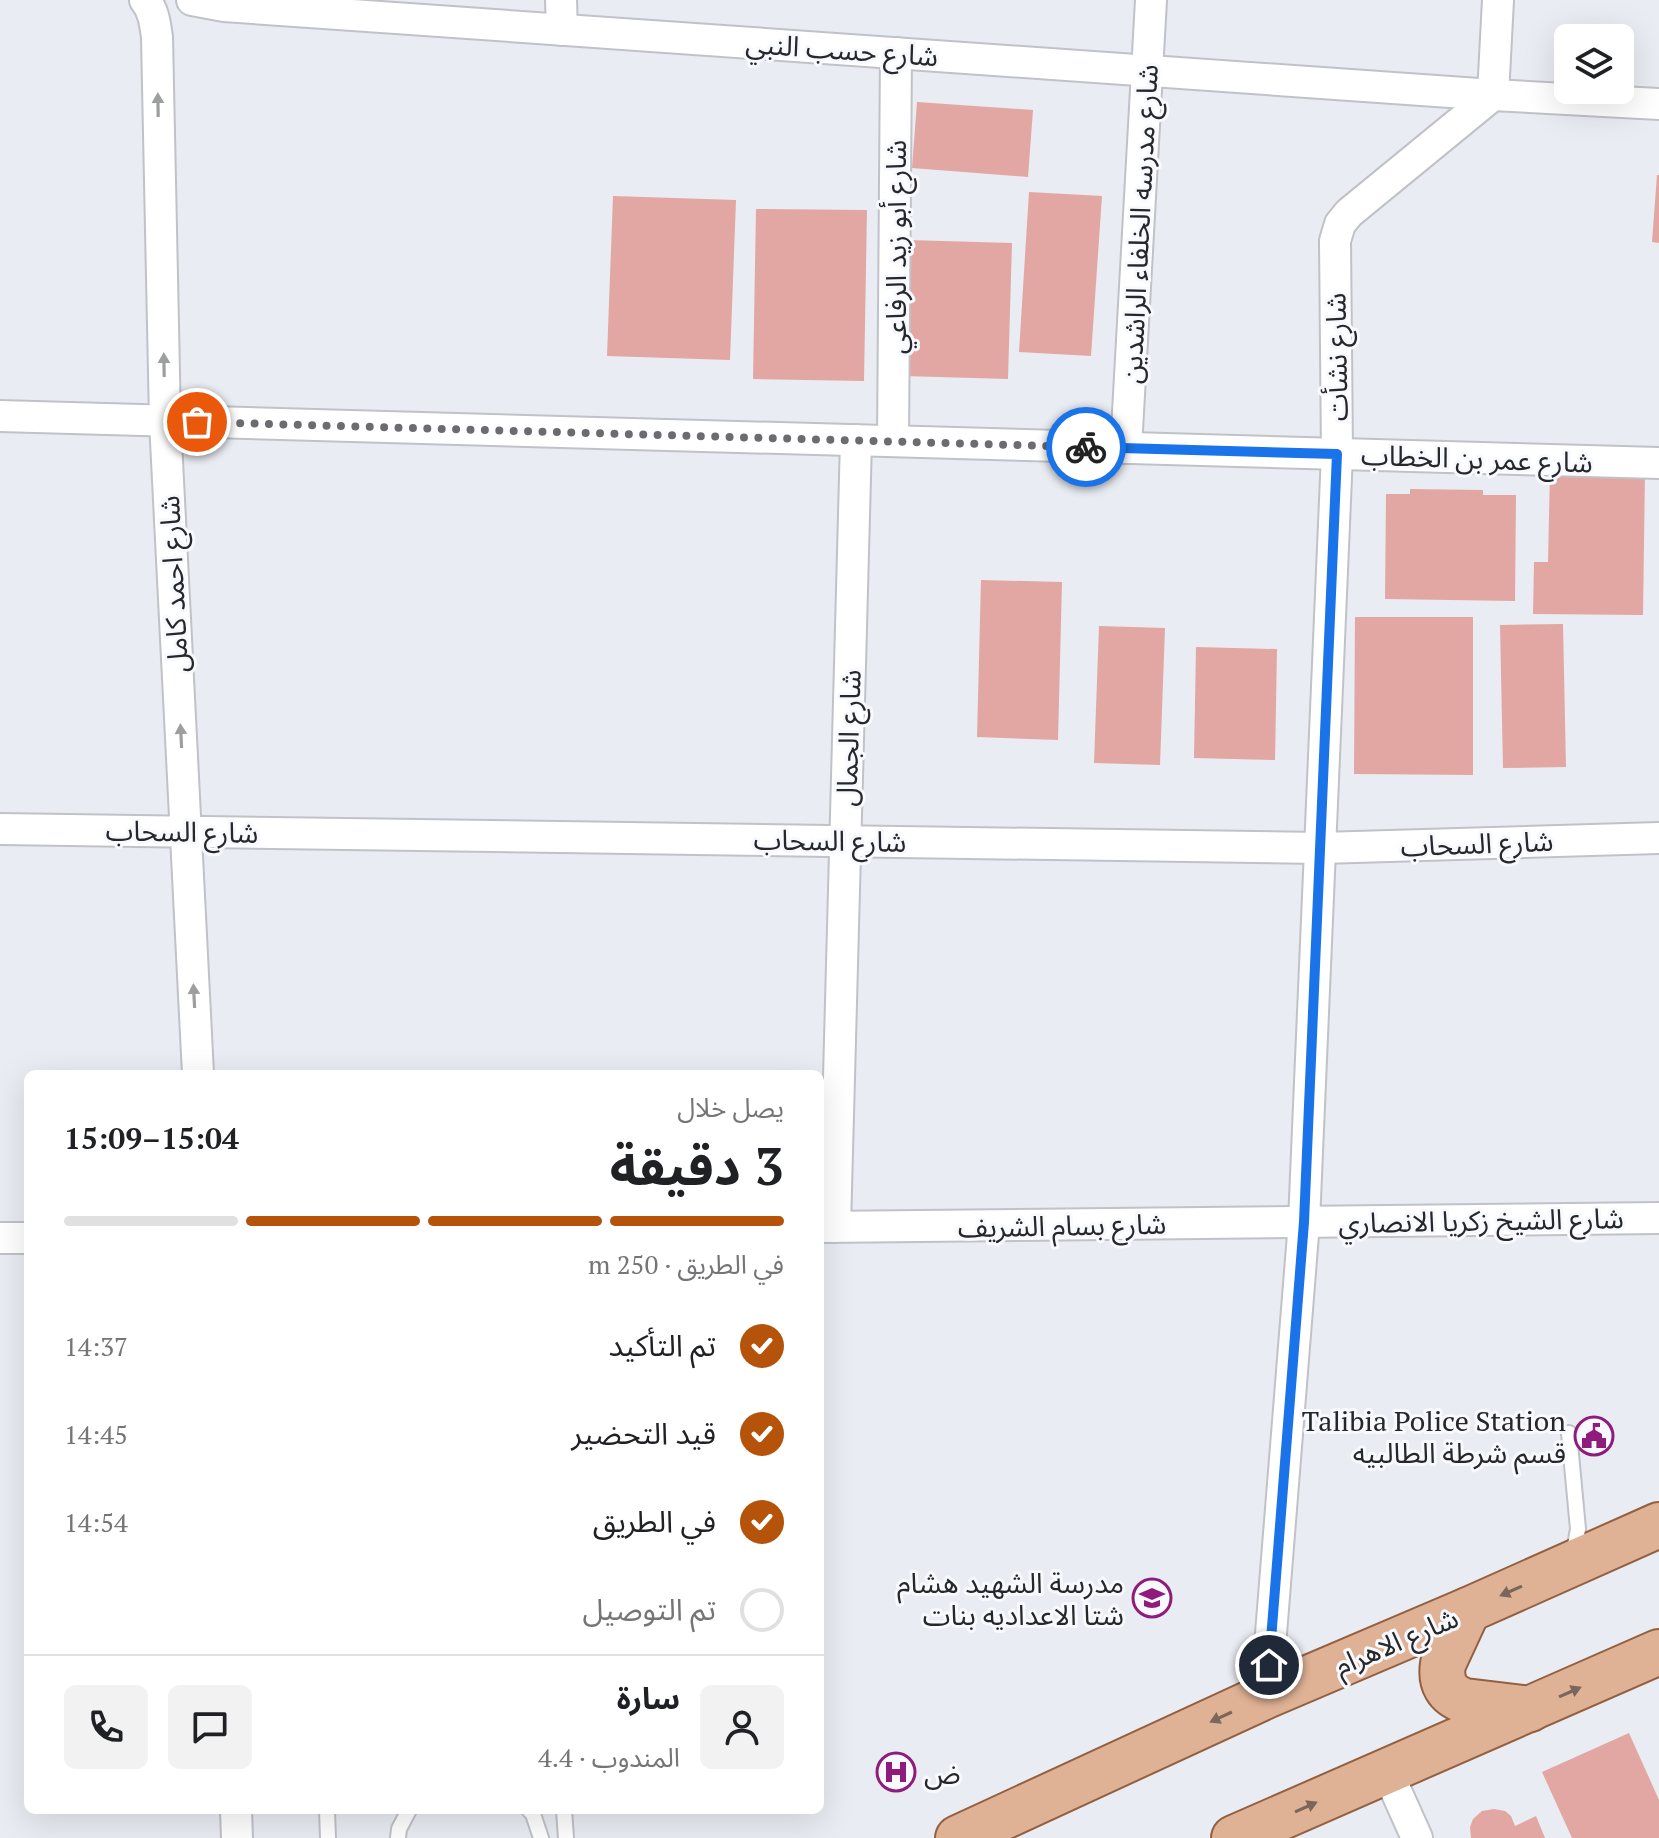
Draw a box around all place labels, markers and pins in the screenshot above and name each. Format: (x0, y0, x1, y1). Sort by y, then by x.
pin (163, 388, 231, 456)
place label: Talibia Police Station قسم شرطة الطالبيه (1302, 1402, 1566, 1475)
public building icon: Talibia Police Station قسم شرطة الطالبيه (1573, 1415, 1615, 1457)
place label: مدرسة الشهيد هشام شتا الاعداديه بنات (897, 1564, 1124, 1633)
school or university icon: مدرسة الشهيد هشام شتا الاعداديه بنات (1131, 1577, 1173, 1619)
pin (1235, 1631, 1303, 1699)
hospital icon: ض (875, 1751, 917, 1793)
place label: ض (924, 1754, 961, 1791)

